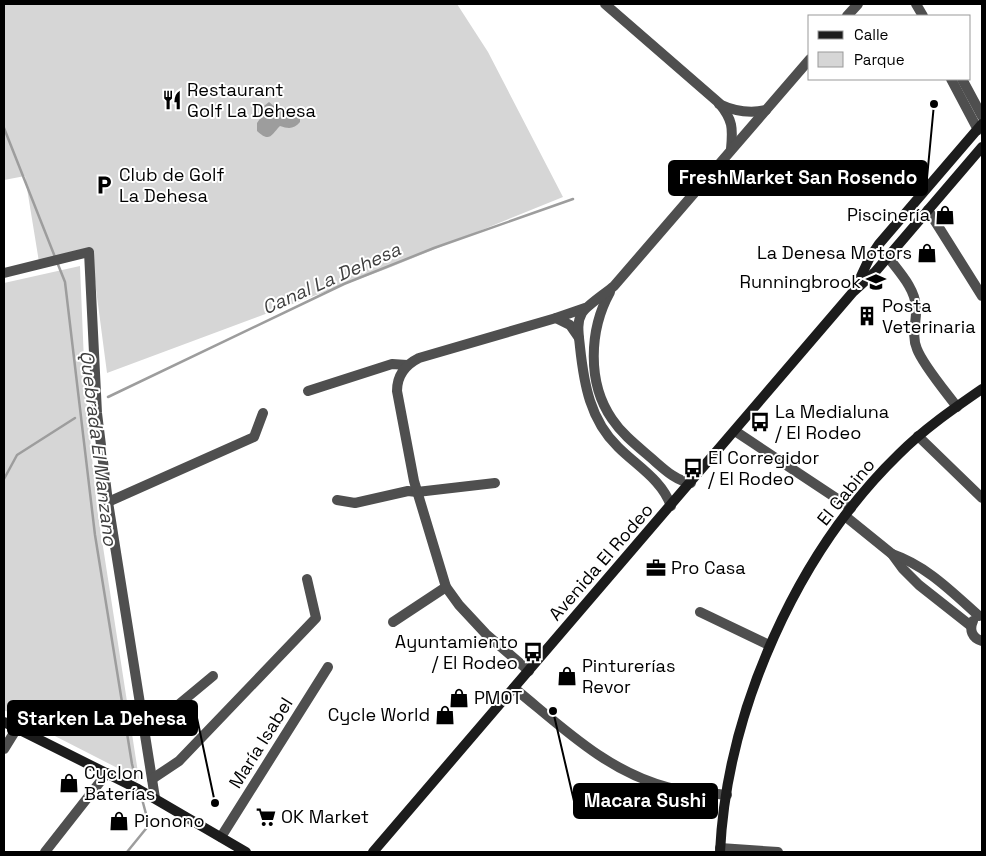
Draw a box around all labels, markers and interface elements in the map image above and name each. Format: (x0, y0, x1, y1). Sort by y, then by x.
legend (808, 15, 971, 80)
text: Calle (854, 25, 889, 44)
text: Parque (854, 50, 905, 69)
place label: Restaurant Golf La Dehesa (187, 78, 316, 122)
restaurant icon: Restaurant Golf La Dehesa (161, 89, 183, 111)
callout: FreshMarket San Rosendo (669, 161, 927, 195)
place label: Club de Golf La Dehesa (119, 163, 224, 207)
text: FreshMarket San Rosendo (679, 165, 917, 190)
parking icon: Club de Golf La Dehesa (93, 174, 115, 196)
place label: Piscinería (847, 203, 930, 226)
shop icon: Piscinería (934, 204, 956, 226)
water label: Canal La Dehesa (258, 237, 404, 320)
place label: La Denesa Motors (757, 241, 912, 264)
shop icon: La Denesa Motors (916, 242, 938, 264)
place label: Runningbrook (740, 270, 861, 293)
school or university icon: Runningbrook (865, 271, 887, 293)
place label: Posta Veterinaria (882, 294, 976, 338)
building icon: Posta Veterinaria (856, 305, 878, 327)
water label: Quebrada El Manzano (74, 349, 123, 548)
place label: La Medialuna / El Rodeo (775, 400, 889, 444)
bus stop icon: La Medialuna / El Rodeo (749, 411, 771, 433)
place label: El Corregidor / El Rodeo (708, 446, 819, 490)
street label: El Gabino (812, 454, 880, 530)
bus stop icon: El Corregidor / El Rodeo (682, 457, 704, 479)
street label: Avenida El Rodeo (543, 498, 658, 625)
place label: Pro Casa (671, 556, 746, 579)
office icon: Pro Casa (645, 557, 667, 579)
place label: Ayuntamiento / El Rodeo (395, 630, 518, 674)
bus stop icon: Ayuntamiento / El Rodeo (522, 641, 544, 663)
place label: Pinturerías Revor (582, 654, 675, 698)
shop icon: Pinturerías Revor (556, 665, 578, 687)
place label: PMOT (474, 686, 523, 709)
shop icon: PMOT (448, 687, 470, 709)
street label: María Isabel (224, 693, 298, 792)
callout: Starken La Dehesa (8, 701, 197, 735)
place label: Cycle World (328, 703, 430, 726)
shop icon: Cycle World (434, 704, 456, 726)
text: Starken La Dehesa (17, 706, 187, 731)
place label: Cyclon Baterías (84, 761, 155, 805)
shop icon: Cyclon Baterías (58, 772, 80, 794)
callout: Macara Sushi (574, 784, 717, 818)
text: Macara Sushi (584, 788, 706, 813)
place label: OK Market (281, 805, 369, 828)
supermarket icon: OK Market (255, 806, 277, 828)
place label: Pionono (134, 809, 205, 832)
shop icon: Pionono (108, 810, 130, 832)

